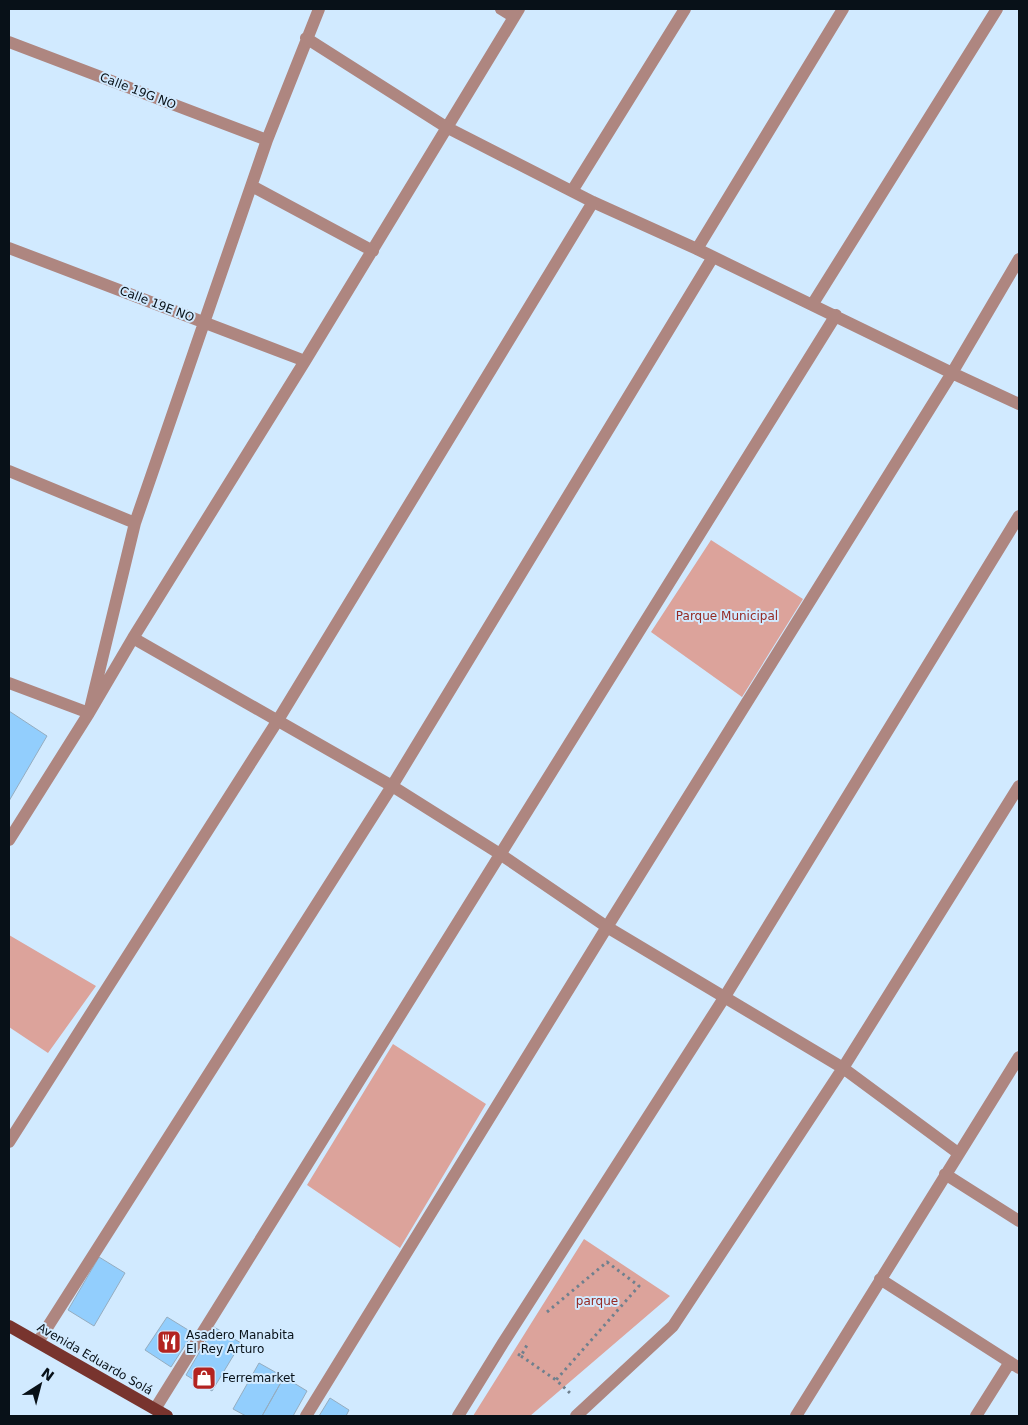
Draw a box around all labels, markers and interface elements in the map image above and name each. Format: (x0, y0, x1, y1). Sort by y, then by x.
street label: Calle 19G NO (98, 70, 178, 112)
street label: Calle 19E NO (118, 283, 196, 325)
park label: Parque Municipal (676, 609, 778, 623)
park label: parque (576, 1294, 618, 1308)
street label: Avenida Eduardo Solá (35, 1320, 155, 1398)
place label: Asadero Manabita El Rey Arturo (186, 1328, 294, 1356)
restaurant icon: Asadero Manabita El Rey Arturo (156, 1329, 182, 1355)
north arrow (15, 1360, 65, 1410)
text: N (38, 1365, 57, 1384)
shop icon: Ferremarket (191, 1365, 217, 1391)
place label: Ferremarket (222, 1371, 295, 1385)

